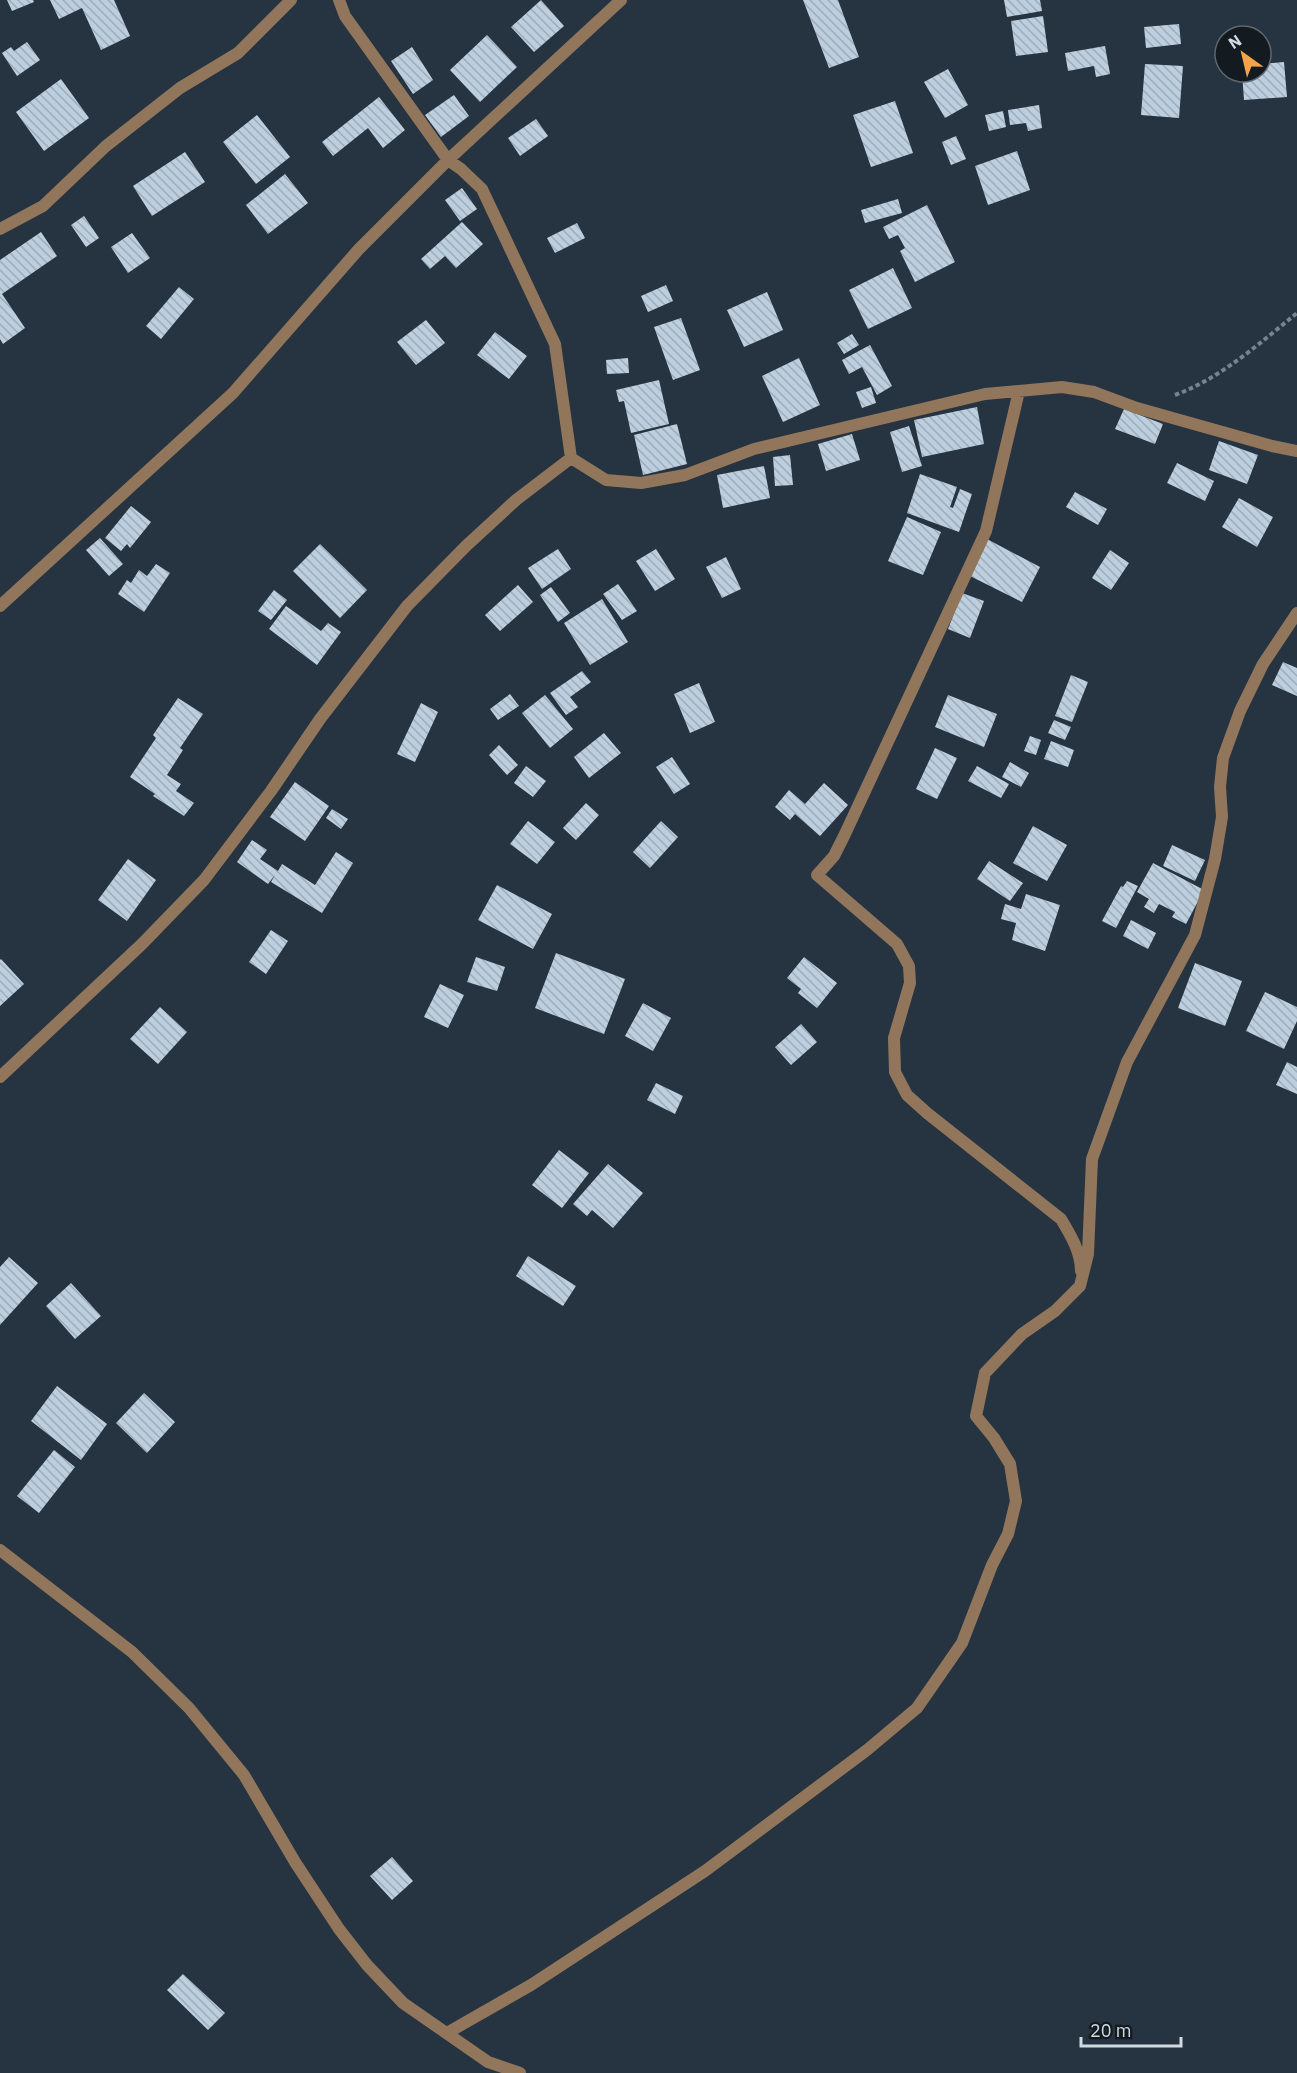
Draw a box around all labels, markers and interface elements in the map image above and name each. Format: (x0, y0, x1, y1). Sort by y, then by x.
north arrow (1213, 24, 1273, 84)
text: N (1224, 30, 1245, 53)
scale bar (1081, 2010, 1182, 2048)
text: 20 m (1090, 2019, 1132, 2042)

